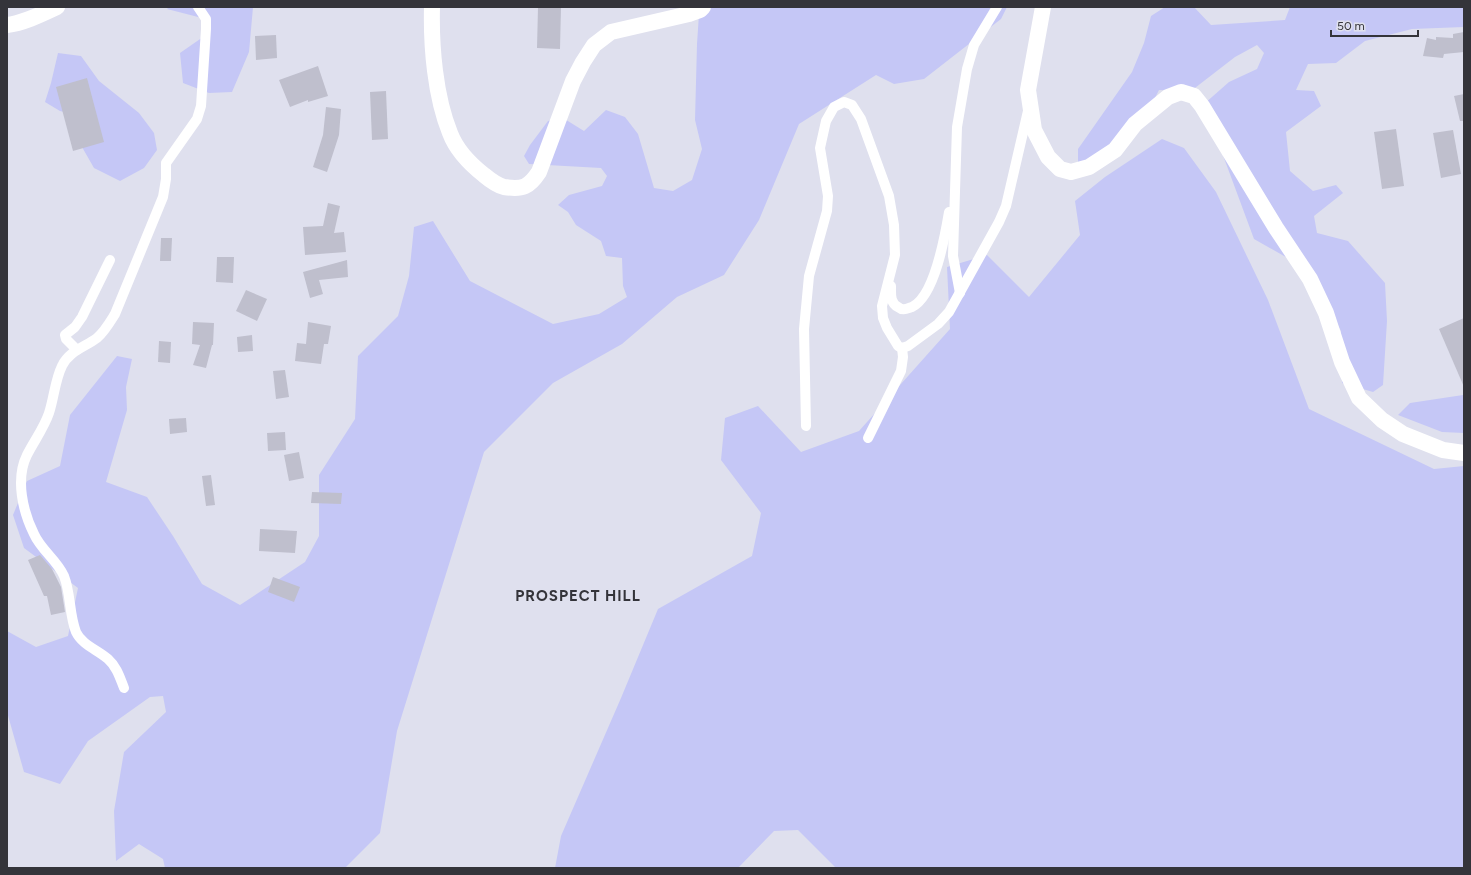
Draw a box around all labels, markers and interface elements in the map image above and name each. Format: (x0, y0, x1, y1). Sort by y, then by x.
scale bar (1331, 12, 1418, 38)
text: 50 m (1337, 19, 1365, 33)
district label: PROSPECT HILL (515, 587, 641, 605)

